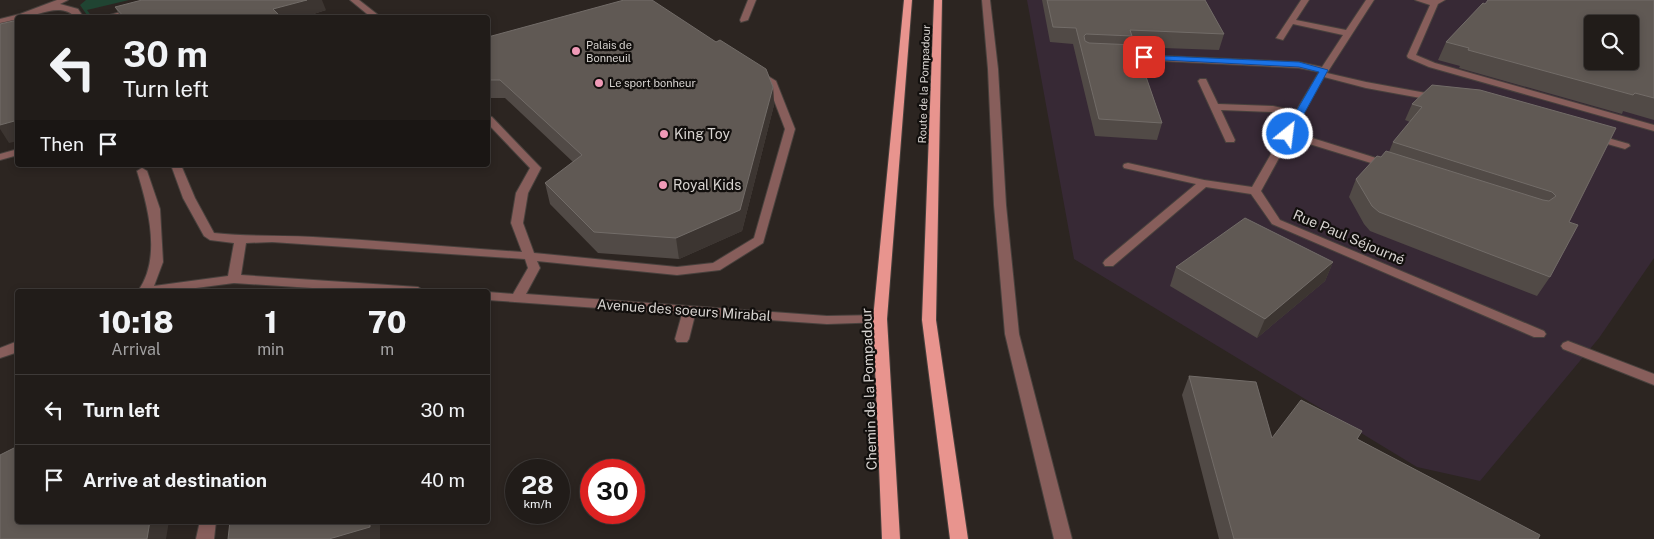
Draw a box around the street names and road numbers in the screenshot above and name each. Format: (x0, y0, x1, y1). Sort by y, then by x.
street label: Route de la Pompadour (916, 24, 932, 144)
street label: Rue Paul Séjourné (1291, 206, 1407, 268)
street label: Avenue des soeurs Mirabal (597, 296, 771, 324)
street label: Chemin de la Pompadour (858, 308, 880, 470)

